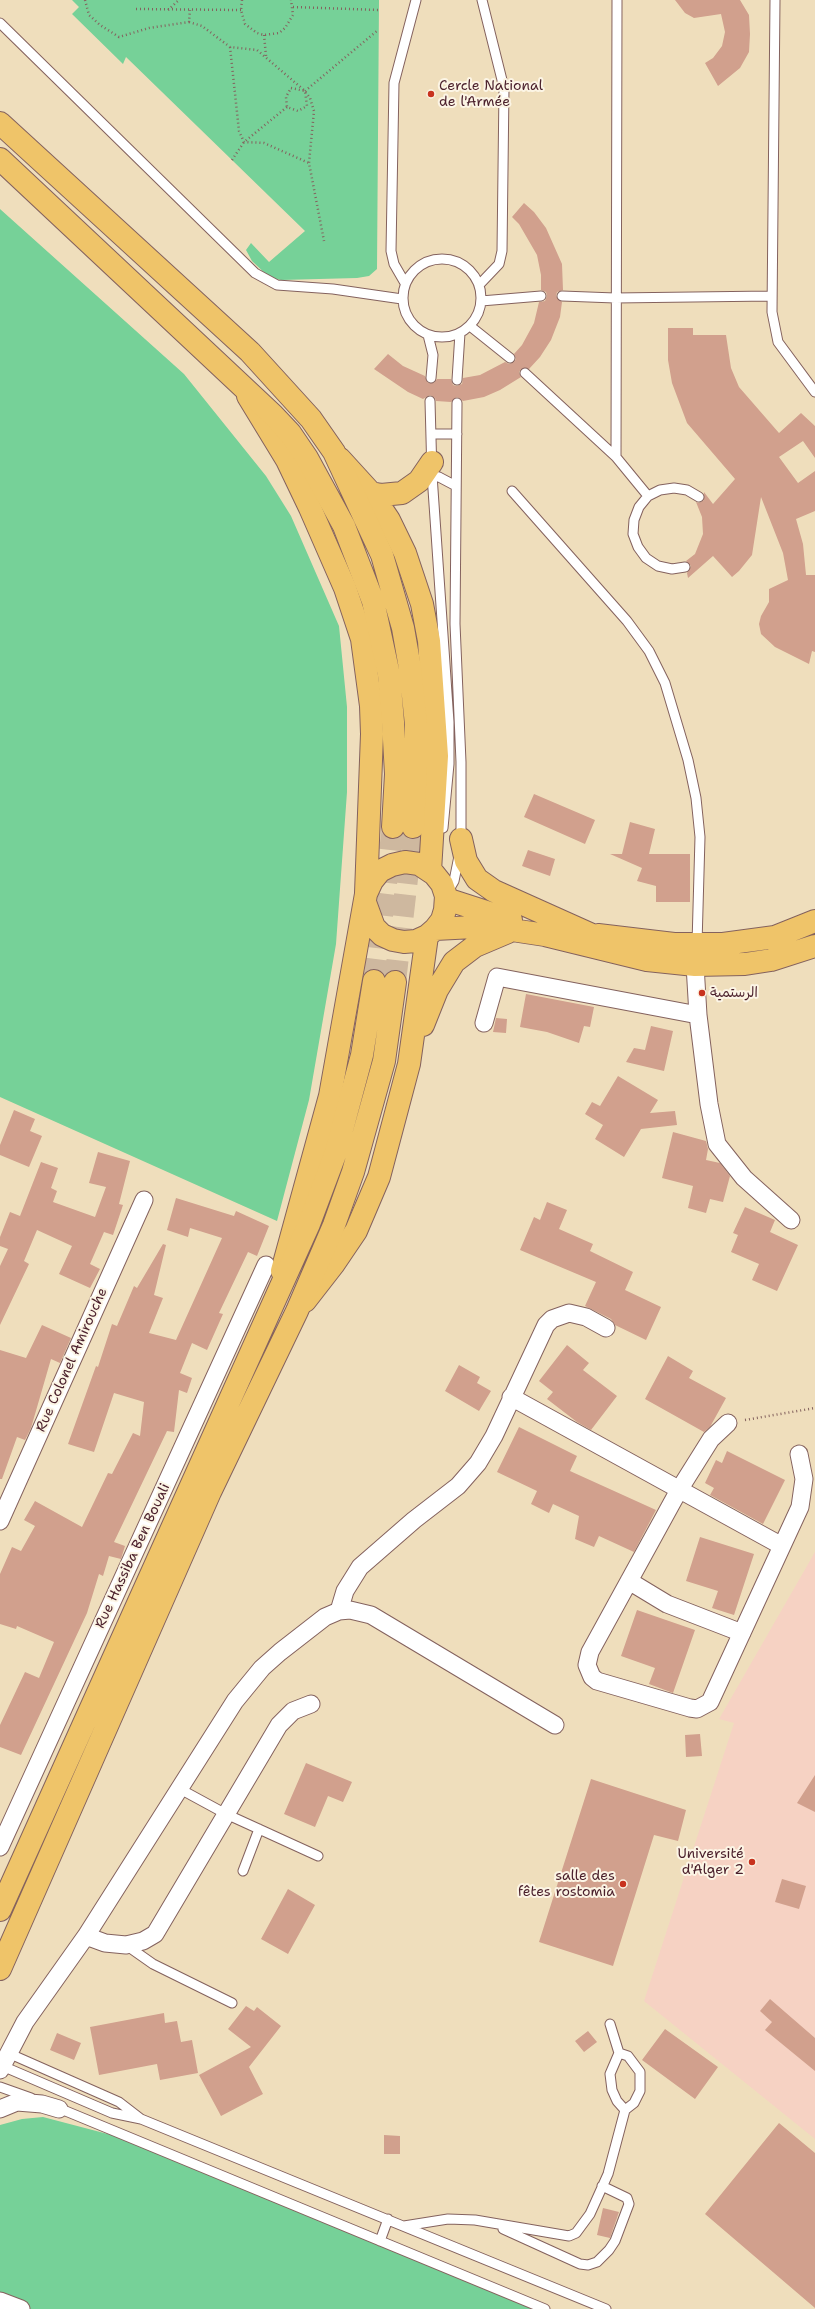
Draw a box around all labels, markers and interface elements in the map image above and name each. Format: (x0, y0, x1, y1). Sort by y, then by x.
place label: Cercle National de l'Armée (439, 78, 543, 110)
marker: Cercle National de l'Armée (426, 89, 436, 99)
place label: الرستمية (710, 985, 758, 1001)
marker: الرستمية (697, 988, 707, 998)
street label: Rue Colonel Amirouche (33, 1285, 111, 1435)
street label: Rue Hassiba Ben Bouali (92, 1481, 174, 1631)
place label: Université d'Alger 2 (677, 1846, 744, 1878)
marker: Université d'Alger 2 (747, 1857, 757, 1867)
place label: salle des fêtes rostomia (518, 1868, 615, 1900)
marker: salle des fêtes rostomia (618, 1879, 628, 1889)

